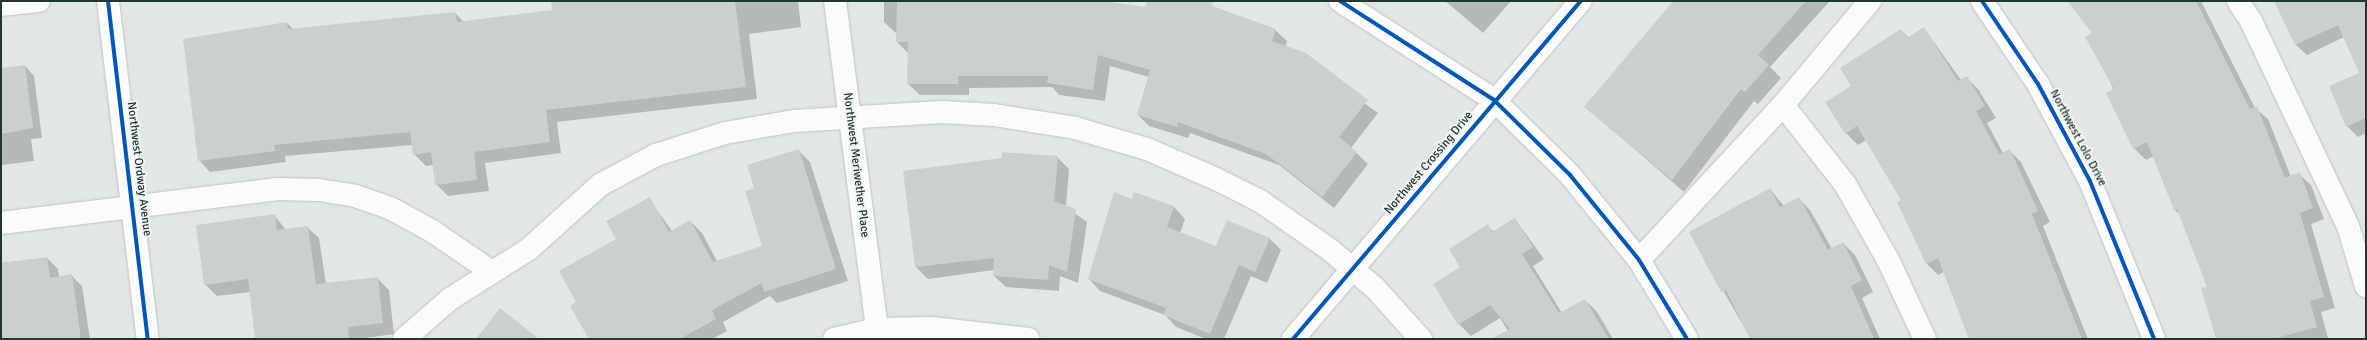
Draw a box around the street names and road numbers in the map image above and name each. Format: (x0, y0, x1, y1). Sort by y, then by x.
street label: Northwest Lolo Drive (2046, 87, 2110, 189)
street label: Northwest Meriwether Place (840, 92, 872, 238)
street label: Northwest Ordway Avenue (124, 101, 154, 237)
street label: Northwest Crossing Drive (1382, 109, 1476, 217)

